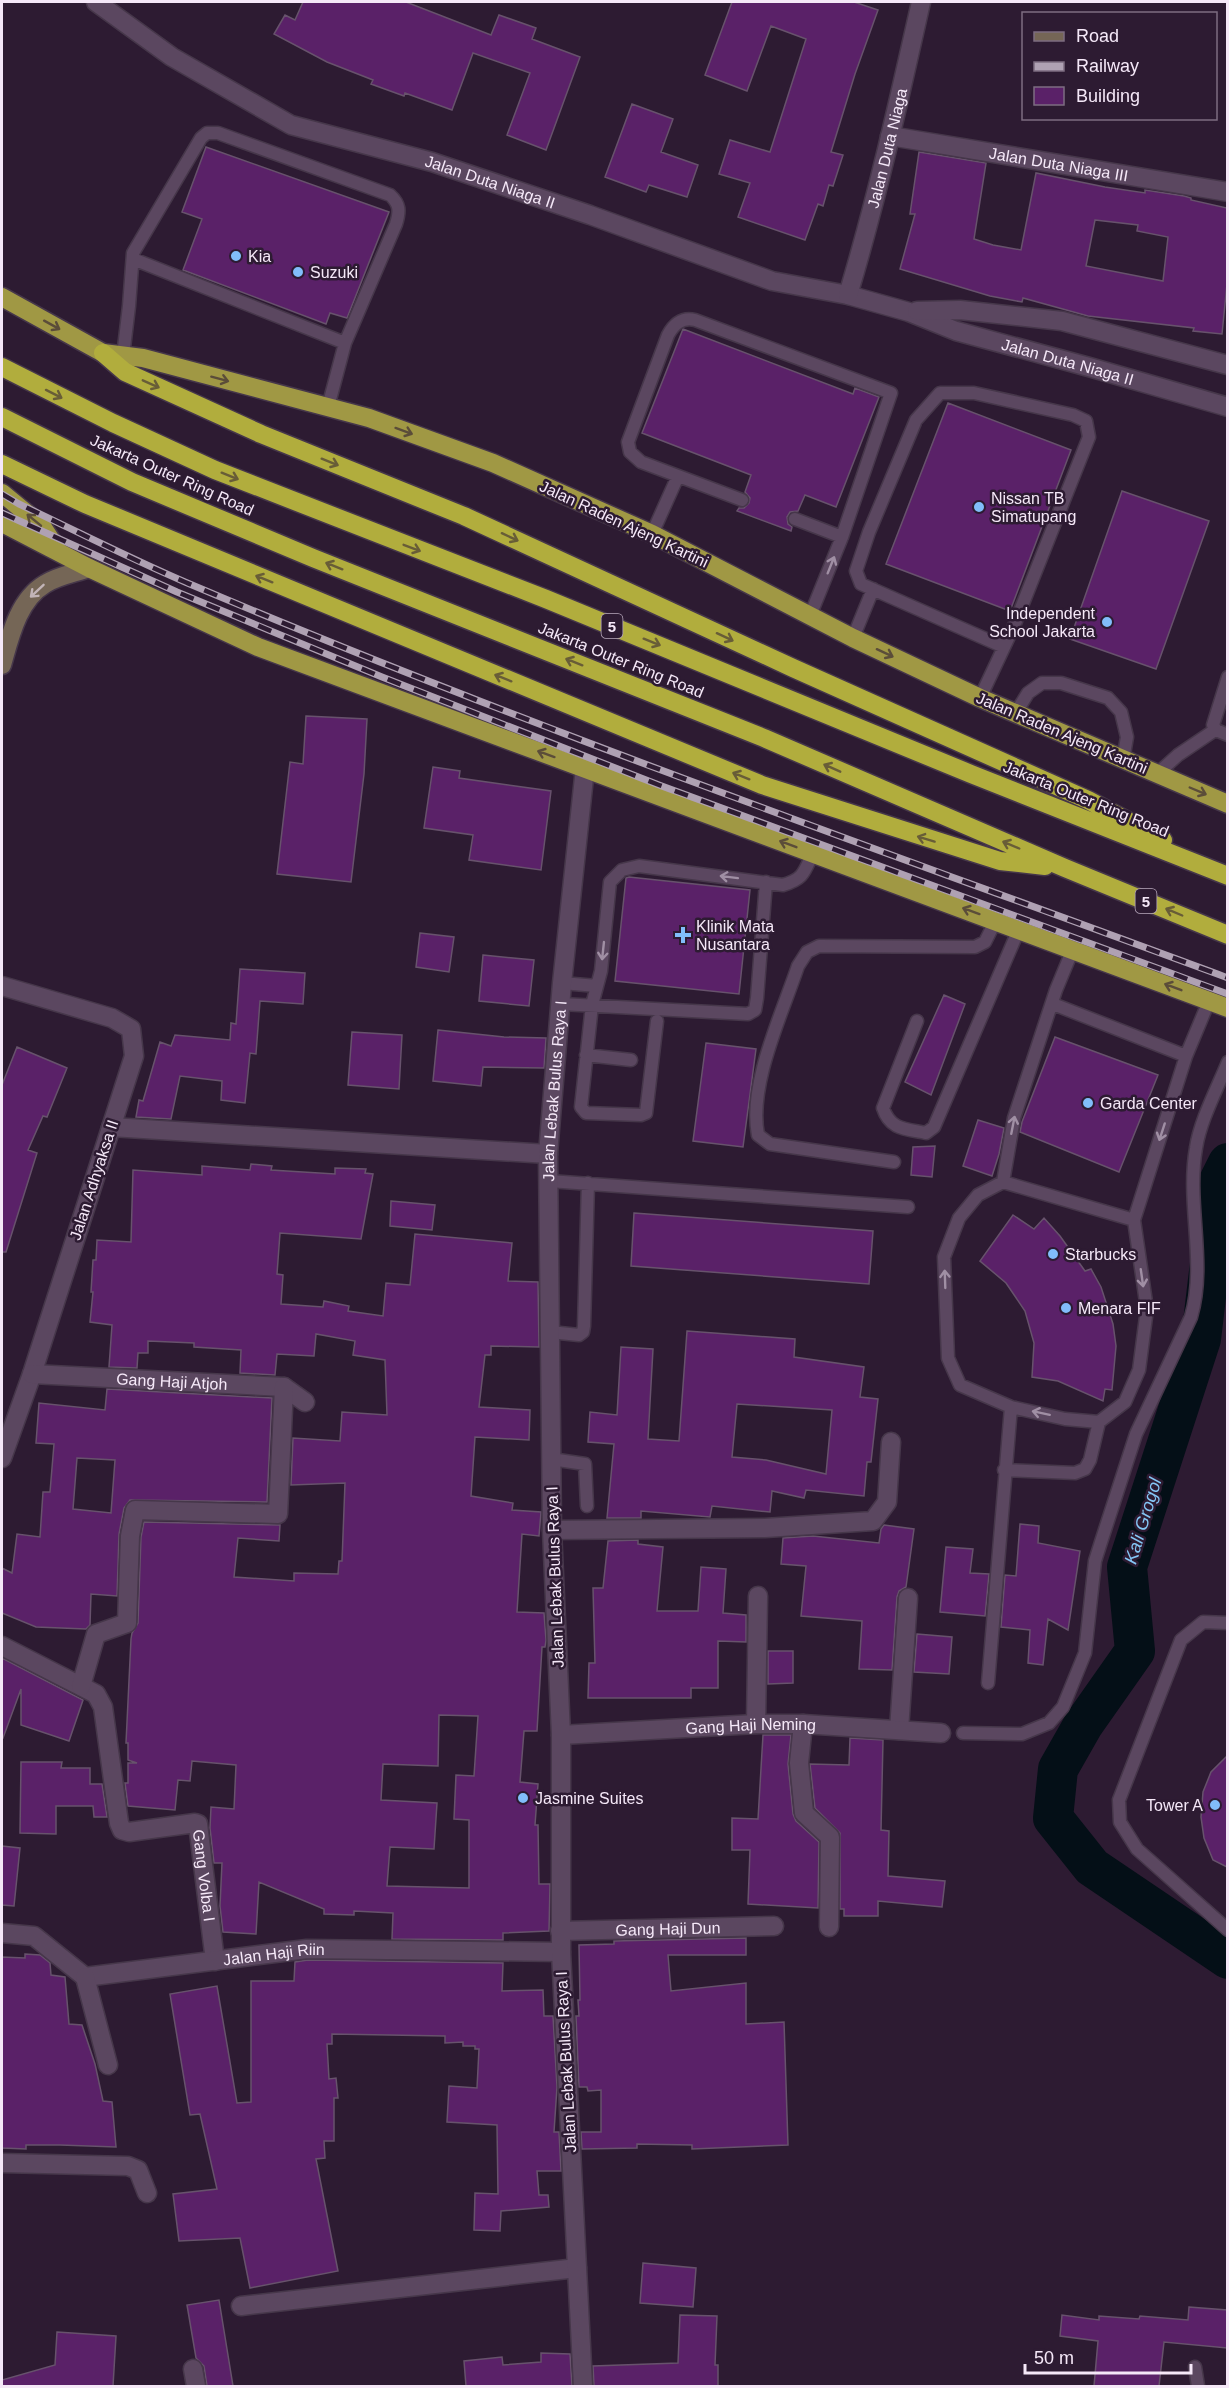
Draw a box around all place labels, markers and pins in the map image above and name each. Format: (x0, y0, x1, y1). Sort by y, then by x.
place label: Kia (248, 248, 271, 265)
marker: Kia (229, 249, 243, 263)
place label: Suzuki (310, 264, 358, 281)
marker: Suzuki (291, 265, 305, 279)
place label: Nissan TB Simatupang (991, 490, 1076, 525)
marker: Nissan TB Simatupang (972, 500, 986, 514)
place label: Independent School Jakarta (989, 605, 1096, 640)
marker: Independent School Jakarta (1100, 615, 1114, 629)
place label: Klinik Mata Nusantara (696, 918, 774, 953)
marker: Klinik Mata Nusantara (674, 926, 692, 944)
place label: Garda Center (1100, 1095, 1198, 1112)
marker: Garda Center (1081, 1096, 1095, 1110)
place label: Starbucks (1065, 1246, 1136, 1263)
marker: Starbucks (1046, 1247, 1060, 1261)
place label: Menara FIF (1078, 1300, 1161, 1317)
marker: Menara FIF (1059, 1301, 1073, 1315)
place label: Jasmine Suites (535, 1790, 644, 1807)
marker: Jasmine Suites (516, 1791, 530, 1805)
place label: Tower A (1146, 1797, 1203, 1814)
marker: Tower A (1208, 1798, 1222, 1812)

